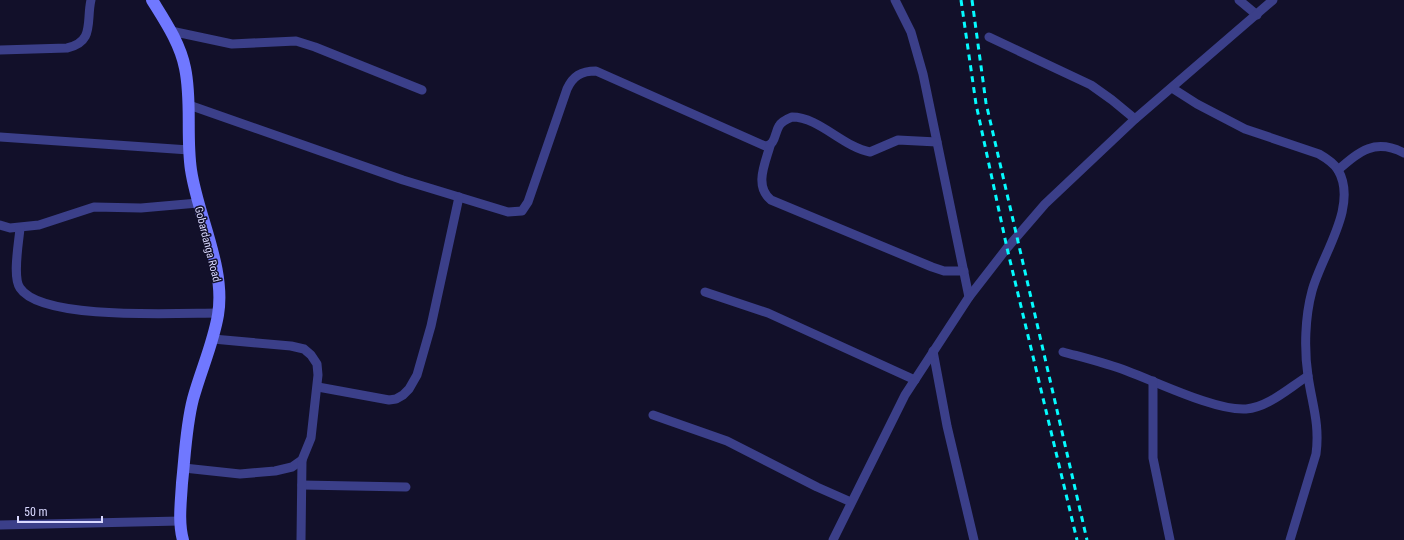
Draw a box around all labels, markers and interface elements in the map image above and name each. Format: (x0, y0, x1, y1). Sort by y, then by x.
street label: Gobardanga Road (192, 205, 223, 283)
scale bar (18, 498, 102, 524)
text: 50 m (24, 505, 48, 519)

